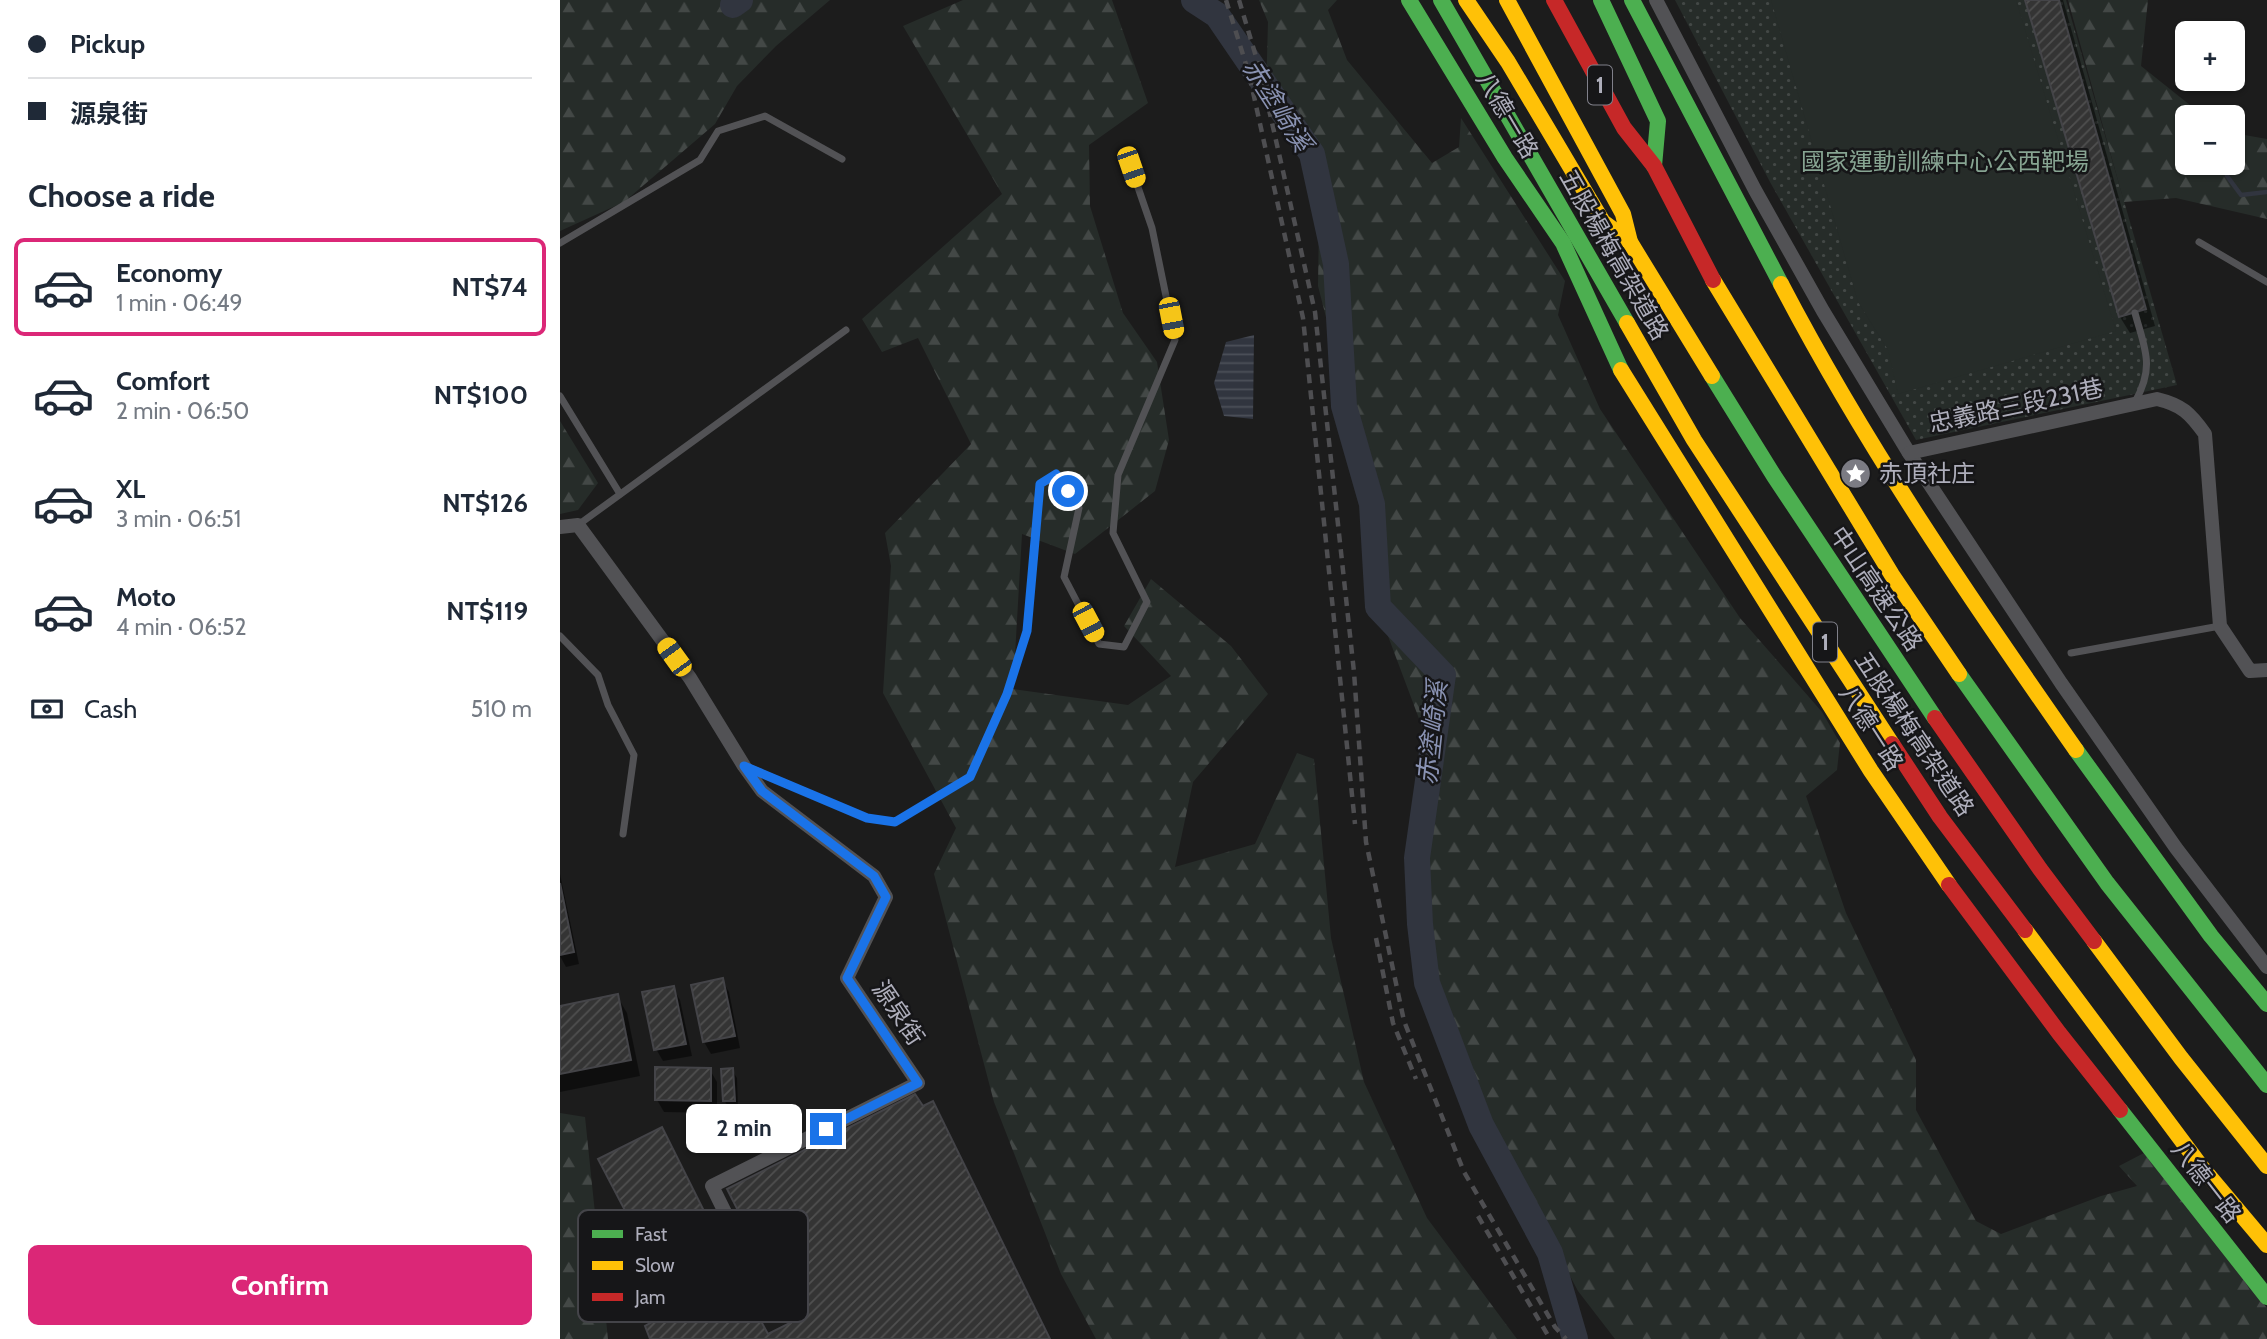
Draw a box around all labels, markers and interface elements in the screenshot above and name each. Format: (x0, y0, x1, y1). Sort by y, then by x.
map controls (2175, 21, 2245, 175)
button: + (2175, 21, 2245, 91)
text: Pickup (70, 28, 145, 60)
water label: 赤塗崎溪 (1235, 53, 1321, 161)
street label: 八德一路 (1470, 66, 1545, 163)
road number: 1 (1588, 66, 1612, 104)
text: 源泉街 (70, 98, 148, 130)
button: − (2175, 105, 2245, 175)
car (1115, 144, 1148, 190)
park label: 國家運動訓練中心公西靶場 (1801, 147, 2089, 176)
street label: 五股楊梅高架道路 (1554, 164, 1675, 345)
text: Choose a ride (28, 176, 215, 215)
icon: car (32, 256, 95, 319)
text: Economy (116, 257, 222, 289)
text: NT$74 (452, 271, 528, 303)
text: 1 min · 06:49 (116, 289, 243, 317)
car (1157, 295, 1186, 341)
icon: car (32, 364, 95, 427)
text: Comfort (116, 365, 210, 397)
street label: 忠義路三段231巷 (1926, 373, 2106, 438)
text: NT$100 (434, 379, 528, 411)
text: 2 min · 06:50 (116, 397, 249, 425)
place icon: 赤頂社庄 (1839, 457, 1873, 491)
place label: 赤頂社庄 (1879, 459, 1975, 488)
icon: car (32, 472, 95, 535)
text: XL (116, 473, 145, 505)
route start (1052, 475, 1084, 507)
text: NT$126 (442, 487, 528, 519)
text: 3 min · 06:51 (116, 505, 241, 533)
street label: 中山高速公路 (1824, 521, 1929, 657)
icon: car (32, 580, 95, 643)
text: Moto (116, 581, 176, 613)
text: NT$119 (446, 595, 528, 627)
car (1069, 599, 1108, 645)
text: 4 min · 06:52 (116, 613, 247, 641)
road number: 1 (1813, 622, 1837, 662)
car (654, 634, 695, 680)
street label: 五股楊梅高架道路 (1849, 646, 1980, 821)
water label: 赤塗崎溪 (1411, 676, 1454, 786)
street label: 八德一路 (1833, 680, 1910, 776)
icon: cash (28, 690, 66, 728)
text: Cash (84, 693, 137, 725)
text: 510 m (471, 695, 532, 723)
street label: 源泉街 (866, 975, 931, 1051)
callout: 2 min (686, 1104, 802, 1154)
route end (810, 1113, 842, 1145)
text: 2 min (716, 1114, 772, 1142)
street label: 八德一路 (2165, 1135, 2247, 1228)
legend (578, 1210, 808, 1322)
text: Fast (635, 1223, 668, 1246)
button: Confirm (28, 1245, 532, 1325)
text: Slow (635, 1254, 675, 1277)
text: Jam (634, 1286, 665, 1309)

